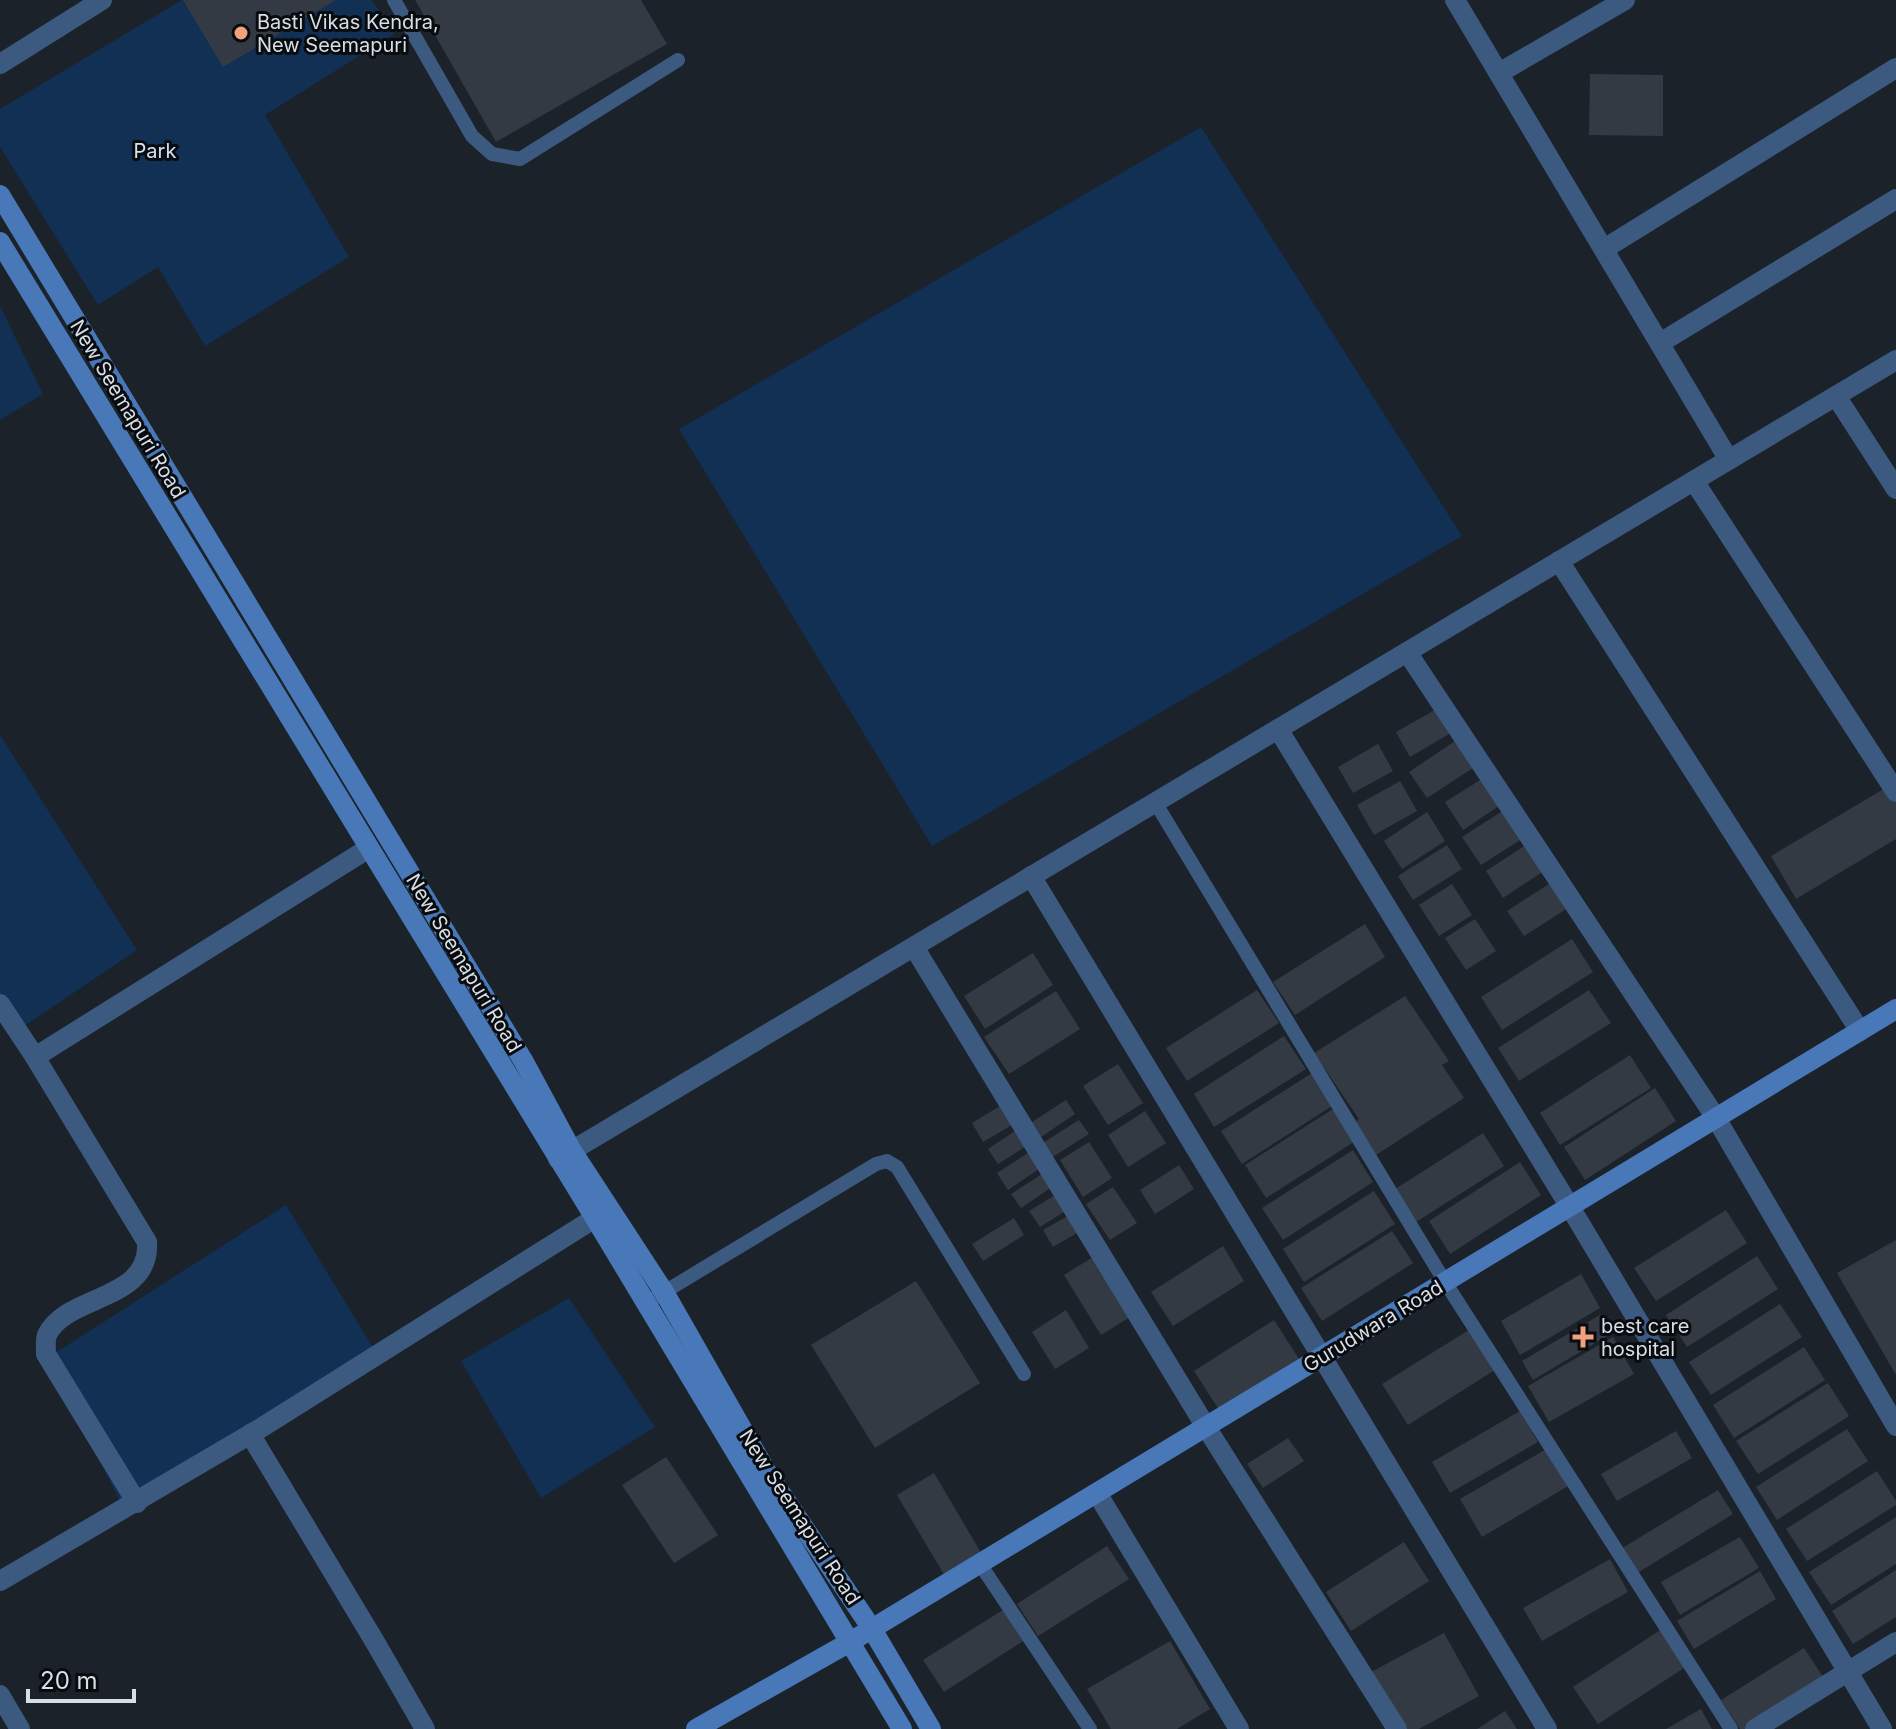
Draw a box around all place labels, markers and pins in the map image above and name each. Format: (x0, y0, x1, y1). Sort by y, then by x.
place label: Basti Vikas Kendra, New Seemapuri (257, 10, 439, 57)
marker: Basti Vikas Kendra, New Seemapuri (232, 24, 250, 42)
place label: best care hospital (1601, 1314, 1689, 1361)
marker: best care hospital (1572, 1326, 1594, 1348)

